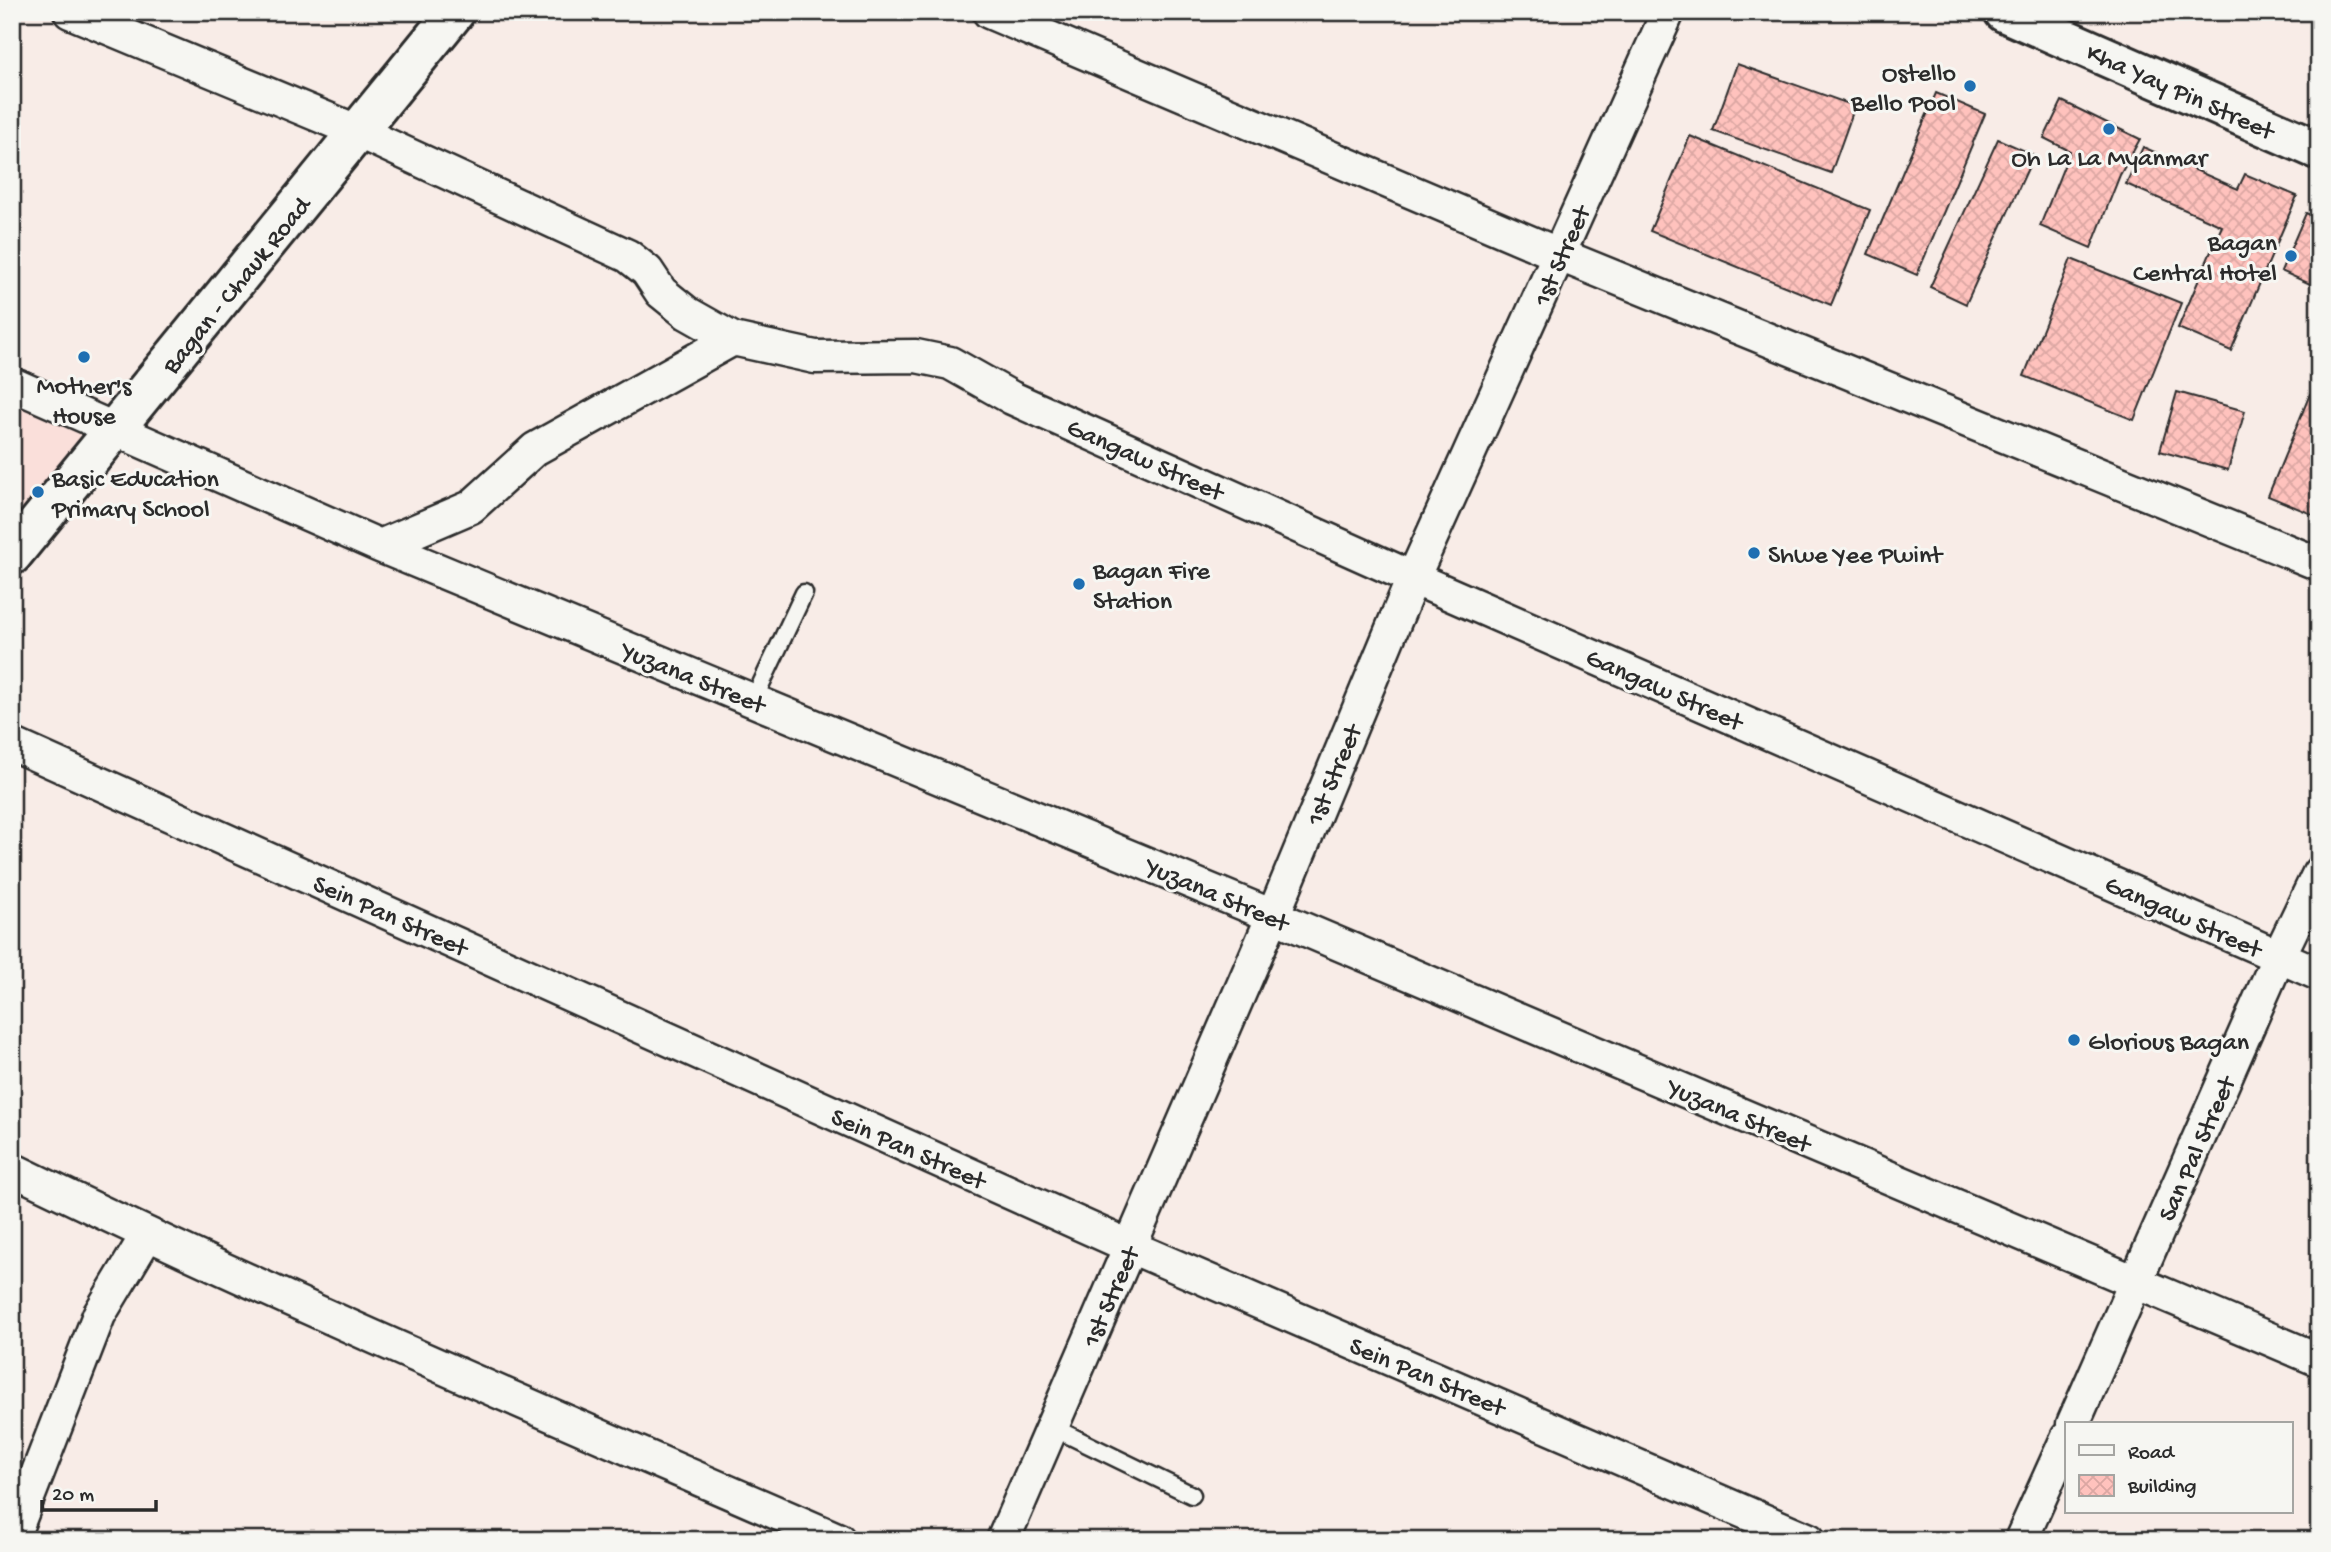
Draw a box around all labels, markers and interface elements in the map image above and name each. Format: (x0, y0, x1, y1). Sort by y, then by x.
street label: Kha Yay Pin Street (2081, 39, 2280, 150)
place label: Ostello Bello Pool (1850, 60, 1956, 121)
marker: Ostello Bello Pool (1962, 78, 1978, 94)
marker: Oh La La Myanmar (2101, 121, 2117, 137)
place label: Oh La La Myanmar (2011, 145, 2210, 176)
street label: Bagan - Chauk Road (157, 191, 321, 382)
street label: 1st Street (1528, 200, 1601, 313)
place label: Bagan Central Hotel (2133, 230, 2278, 291)
marker: Bagan Central Hotel (2283, 248, 2299, 264)
marker: Mother's House (76, 349, 92, 365)
place label: Mother's House (37, 373, 133, 434)
street label: Gangaw Street (1061, 414, 1229, 511)
place label: Basic Education Primary School (51, 466, 220, 527)
marker: Basic Education Primary School (30, 484, 46, 500)
place label: Shwe Yee Pwint (1768, 542, 1944, 573)
marker: Shwe Yee Pwint (1746, 545, 1762, 561)
place label: Bagan Fire Station (1092, 558, 1211, 619)
marker: Bagan Fire Station (1071, 576, 1087, 592)
street label: Yuzana Street (614, 636, 771, 724)
street label: Gangaw Street (1580, 644, 1748, 741)
street label: 1st Street (1301, 719, 1372, 832)
street label: Yuzana Street (1138, 852, 1295, 942)
street label: Sein Pan Street (307, 870, 474, 967)
street label: Gangaw Street (2099, 871, 2267, 968)
place label: Glorious Bagan (2088, 1029, 2250, 1060)
marker: Glorious Bagan (2066, 1032, 2082, 1048)
street label: San Pal Street (2153, 1071, 2246, 1227)
street label: Yuzana Street (1660, 1073, 1817, 1163)
street label: Sein Pan Street (825, 1103, 992, 1200)
street label: 1st Street (1077, 1241, 1150, 1354)
street label: Sein Pan Street (1344, 1332, 1511, 1427)
legend (2065, 1422, 2292, 1514)
text: Road (2128, 1442, 2176, 1467)
scale bar (42, 1468, 156, 1512)
text: Building (2127, 1476, 2197, 1501)
text: 20 m (52, 1484, 94, 1509)

